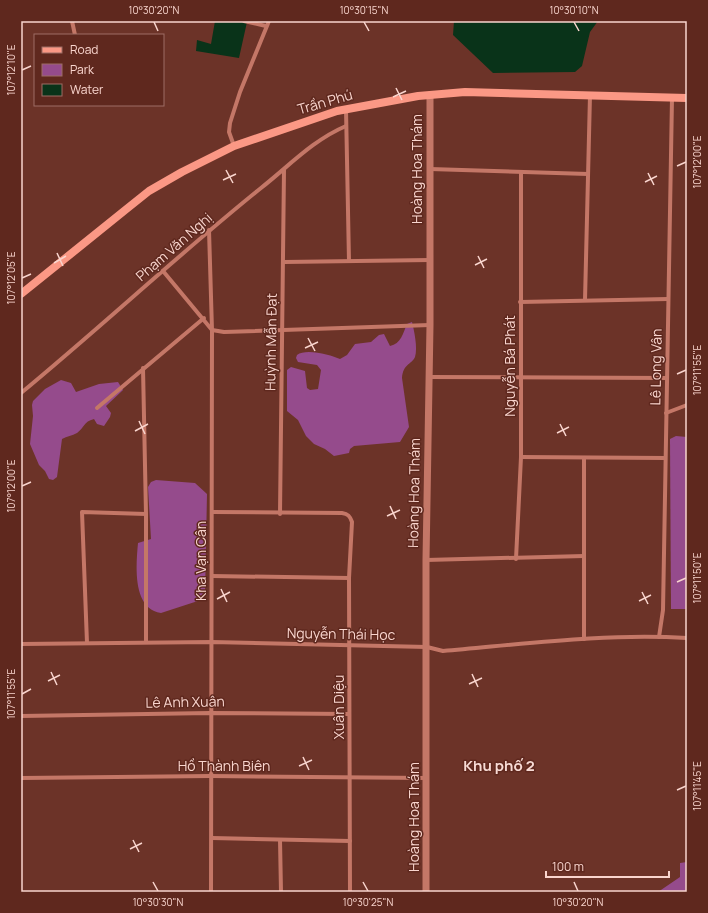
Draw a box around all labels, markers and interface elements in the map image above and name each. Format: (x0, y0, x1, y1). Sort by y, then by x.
text: 10°30'20"N (129, 3, 180, 17)
text: 10°30'15"N (340, 3, 389, 17)
text: 10°30'10"N (549, 3, 599, 17)
legend (34, 34, 164, 106)
text: Road (70, 41, 98, 58)
text: 107°12'10"E (4, 44, 18, 95)
text: Park (70, 61, 95, 78)
text: Water (70, 81, 104, 98)
street label: Trần Phú (295, 85, 355, 118)
street label: Hoàng Hoa Thám (407, 114, 426, 224)
text: 107°12'00"E (690, 135, 704, 189)
street label: Phạm Văn Nghị (131, 208, 216, 285)
text: 107°12'05"E (4, 251, 18, 304)
street label: Huỳnh Mẫn Đạt (260, 292, 281, 391)
street label: Nguyễn Bá Phát (500, 315, 519, 417)
street label: Lê Long Vân (645, 328, 666, 406)
text: 107°11'55"E (690, 344, 704, 395)
street label: Hoàng Hoa Thám (403, 438, 424, 548)
text: 107°12'00"E (4, 459, 18, 513)
street label: Kha Vạn Cân (191, 521, 210, 601)
text: 107°11'50"E (690, 552, 704, 603)
street label: Nguyễn Thái Học (287, 623, 396, 644)
text: 107°11'55"E (4, 668, 18, 719)
street label: Xuân Diệu (329, 675, 348, 739)
street label: Lê Anh Xuân (145, 691, 225, 712)
district label: Khu phố 2 (463, 755, 535, 776)
street label: Hồ Thành Biên (178, 756, 270, 775)
text: 107°11'45"E (690, 761, 704, 811)
street label: Hoàng Hoa Thám (404, 762, 423, 872)
scale bar (546, 853, 669, 879)
text: 100 m (552, 858, 584, 875)
text: 10°30'30"N (133, 895, 183, 909)
text: 10°30'25"N (343, 895, 393, 909)
text: 10°30'20"N (553, 895, 604, 909)

